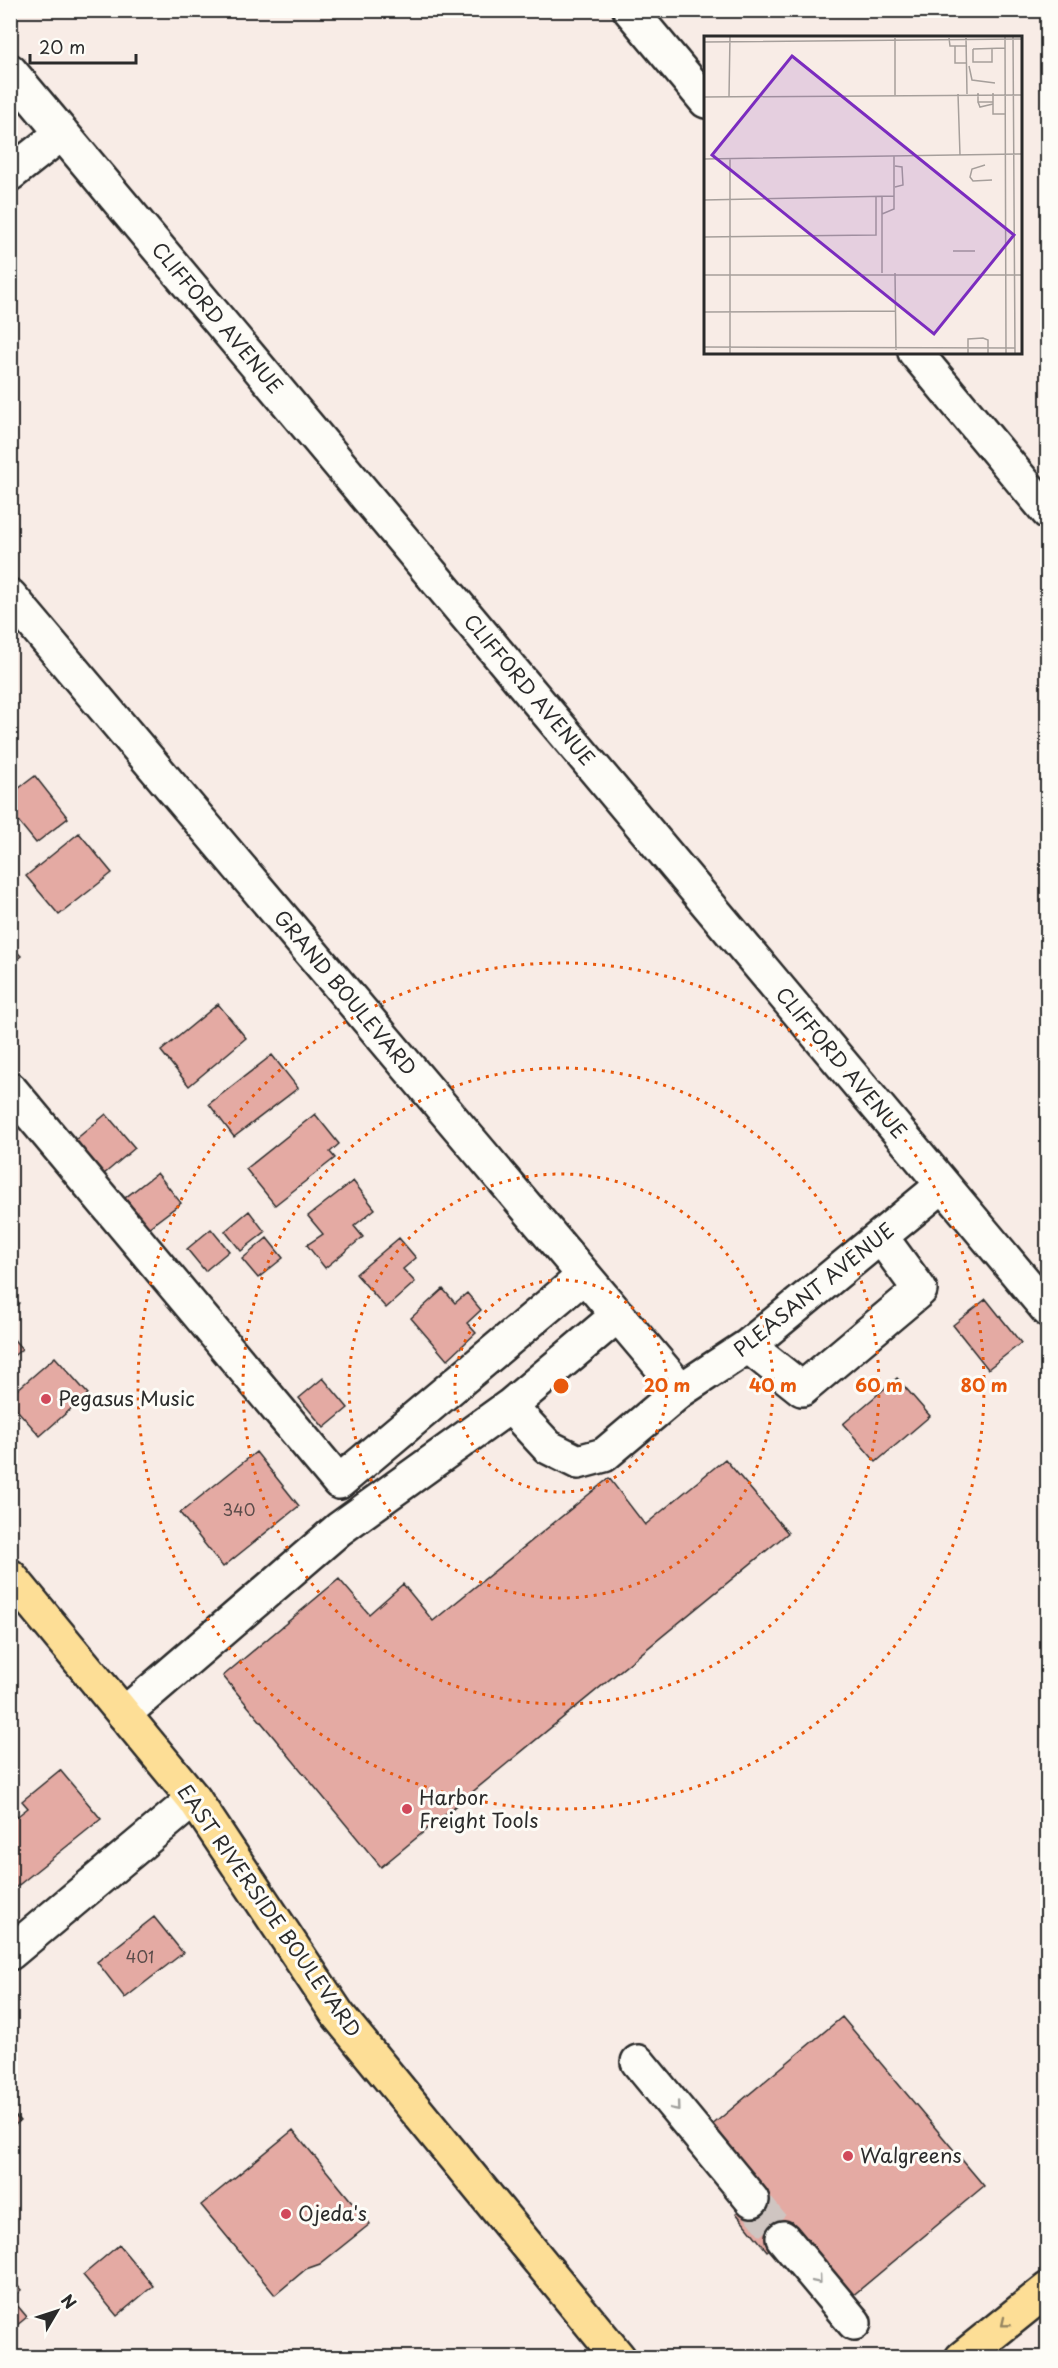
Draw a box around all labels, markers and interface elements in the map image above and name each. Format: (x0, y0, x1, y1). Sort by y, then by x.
scale bar (30, 27, 136, 65)
text: 20 m (39, 33, 85, 60)
inset map (704, 36, 1022, 354)
street label: CLIFFORD AVENUE (145, 235, 290, 400)
street label: CLIFFORD AVENUE (457, 607, 602, 772)
street label: GRAND BOULEVARD (267, 903, 424, 1082)
street label: CLIFFORD AVENUE (769, 980, 914, 1145)
street label: PLEASANT AVENUE (727, 1215, 900, 1364)
text: 20 m (644, 1371, 690, 1398)
text: 40 m (749, 1371, 797, 1398)
text: 60 m (855, 1371, 903, 1398)
text: 80 m (960, 1371, 1008, 1398)
centre of rings (551, 1376, 571, 1396)
place label: Pegasus Music (58, 1383, 195, 1413)
marker: Pegasus Music (39, 1392, 53, 1406)
house number: 340 (223, 1497, 255, 1521)
street label: EAST RIVERSIDE BOULEVARD (171, 1778, 369, 2043)
place label: Harbor Freight Tools (419, 1782, 538, 1835)
marker: Harbor Freight Tools (400, 1802, 414, 1816)
house number: 401 (126, 1944, 154, 1968)
one-way arrow (668, 2100, 679, 2111)
place label: Walgreens (860, 2140, 962, 2170)
marker: Walgreens (841, 2149, 855, 2163)
place label: Ojeda's (298, 2198, 367, 2228)
marker: Ojeda's (279, 2207, 293, 2221)
one-way arrow (811, 2273, 822, 2284)
north arrow (27, 2281, 87, 2341)
text: N (56, 2288, 83, 2313)
one-way arrow (1001, 2316, 1012, 2327)

